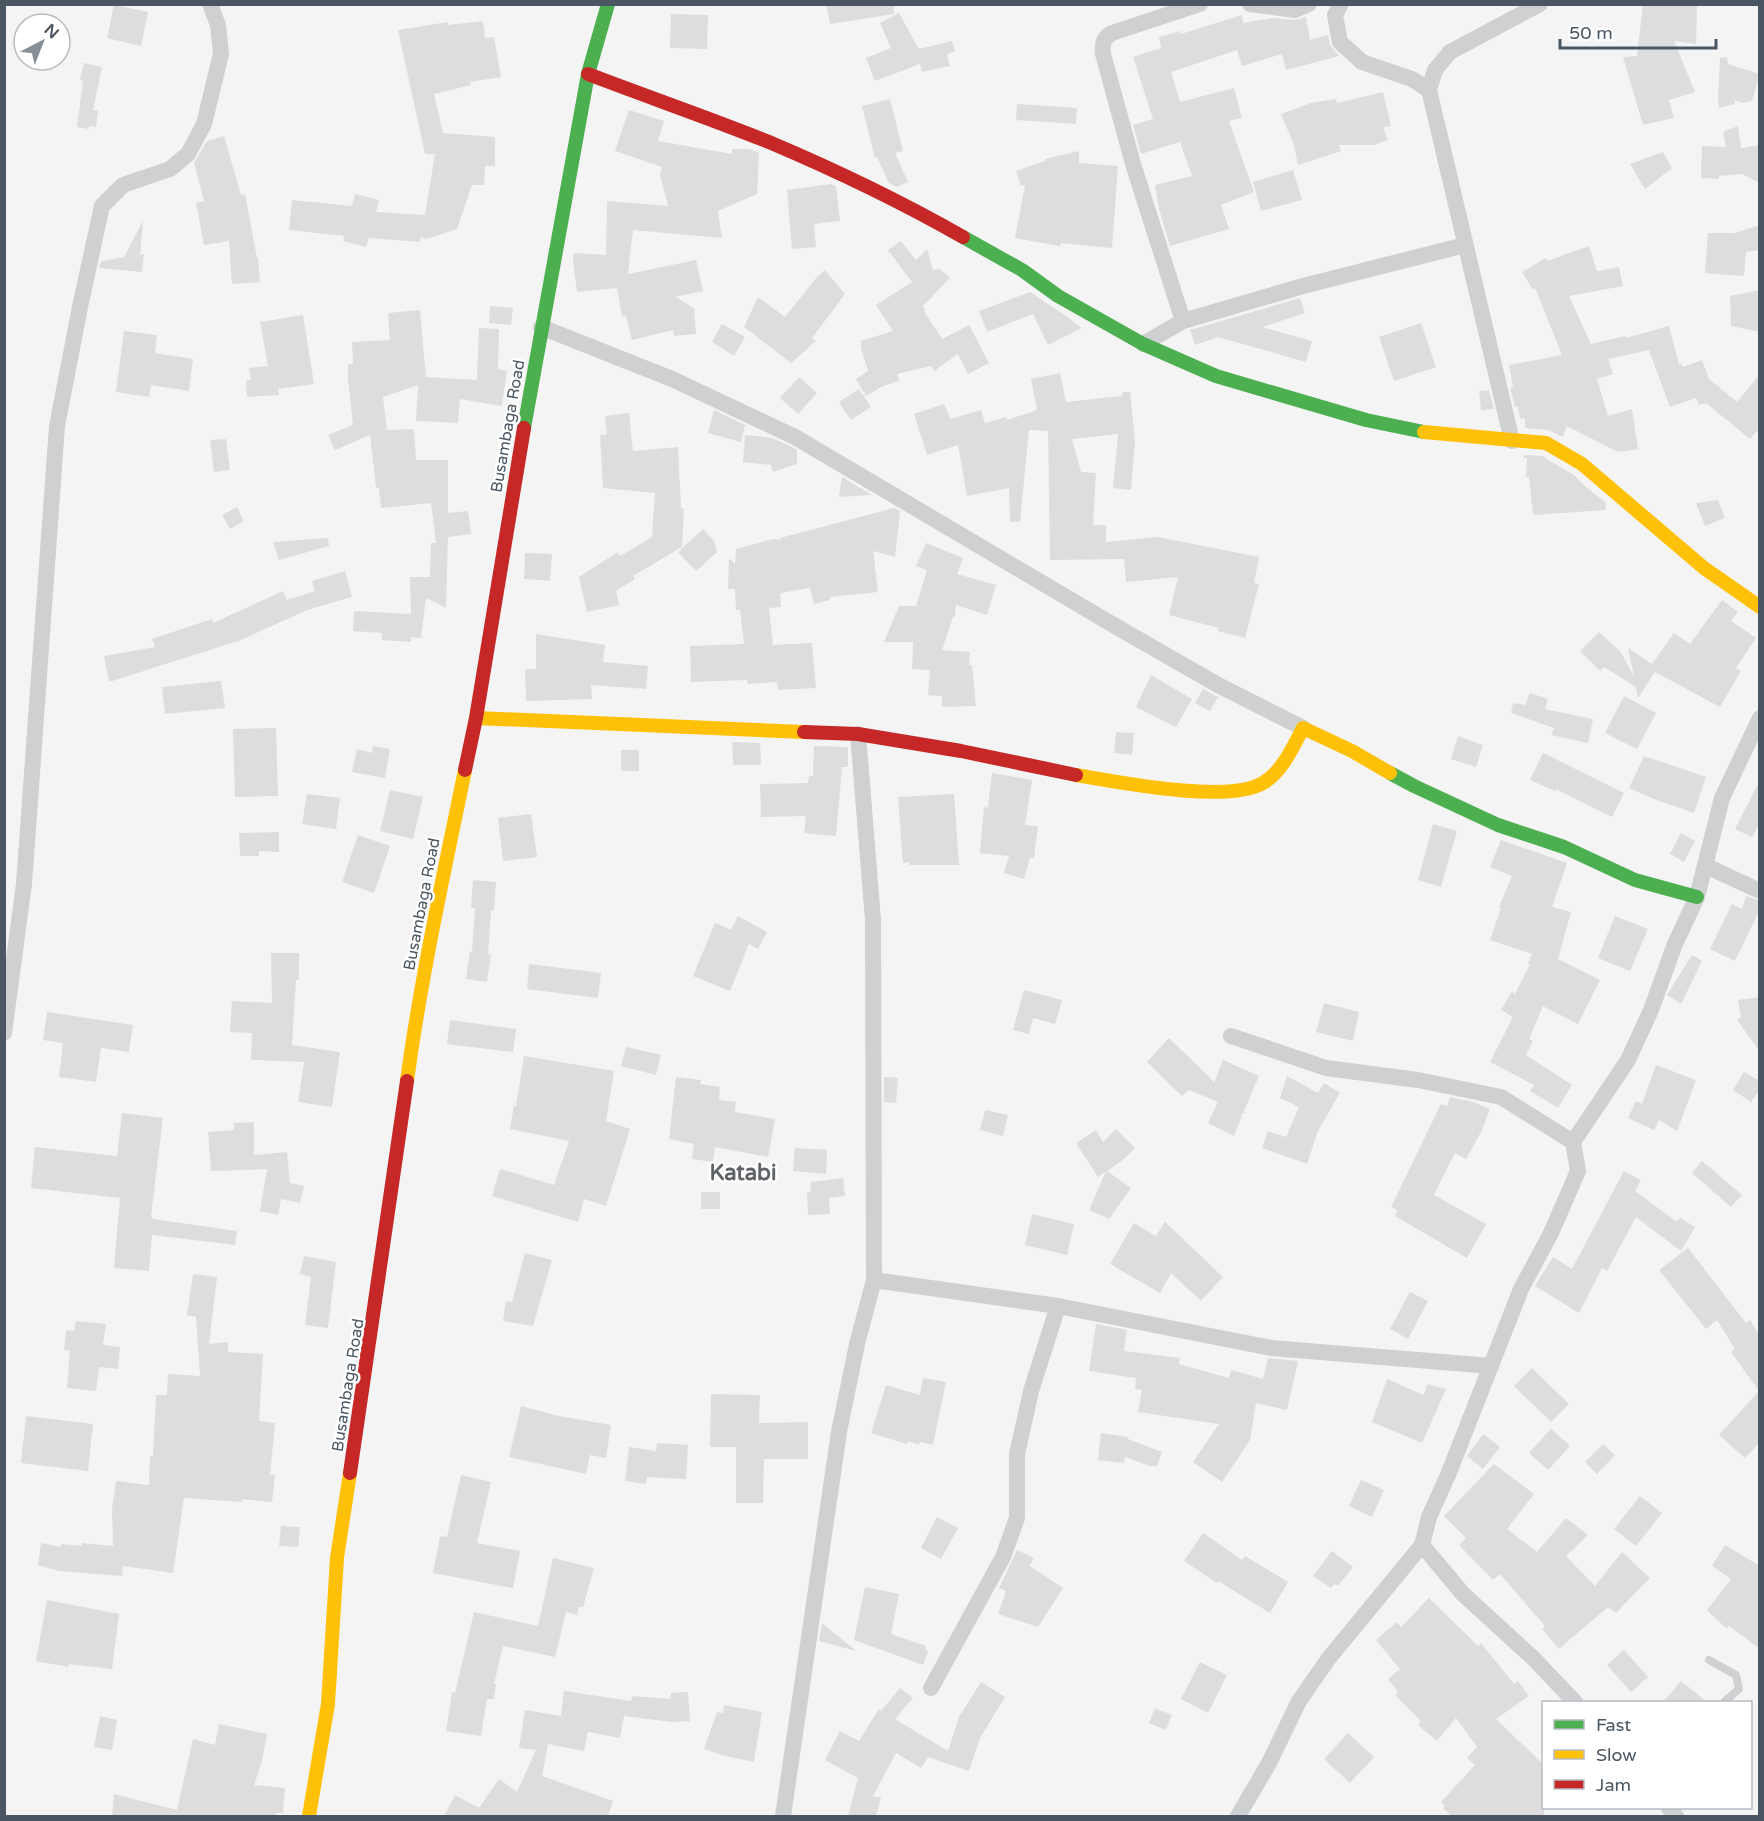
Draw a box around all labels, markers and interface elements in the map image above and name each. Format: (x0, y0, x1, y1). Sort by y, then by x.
north arrow (12, 12, 72, 72)
scale bar (1560, 12, 1716, 50)
text: N (40, 20, 63, 43)
text: 50 m (1569, 22, 1613, 44)
street label: Busambaga Road (486, 358, 530, 494)
street label: Busambaga Road (399, 836, 445, 972)
district label: Katabi (710, 1160, 776, 1186)
street label: Busambaga Road (328, 1317, 368, 1453)
legend (1542, 1701, 1752, 1809)
text: Fast (1596, 1714, 1631, 1736)
text: Slow (1596, 1744, 1637, 1766)
text: Jam (1596, 1774, 1631, 1796)

